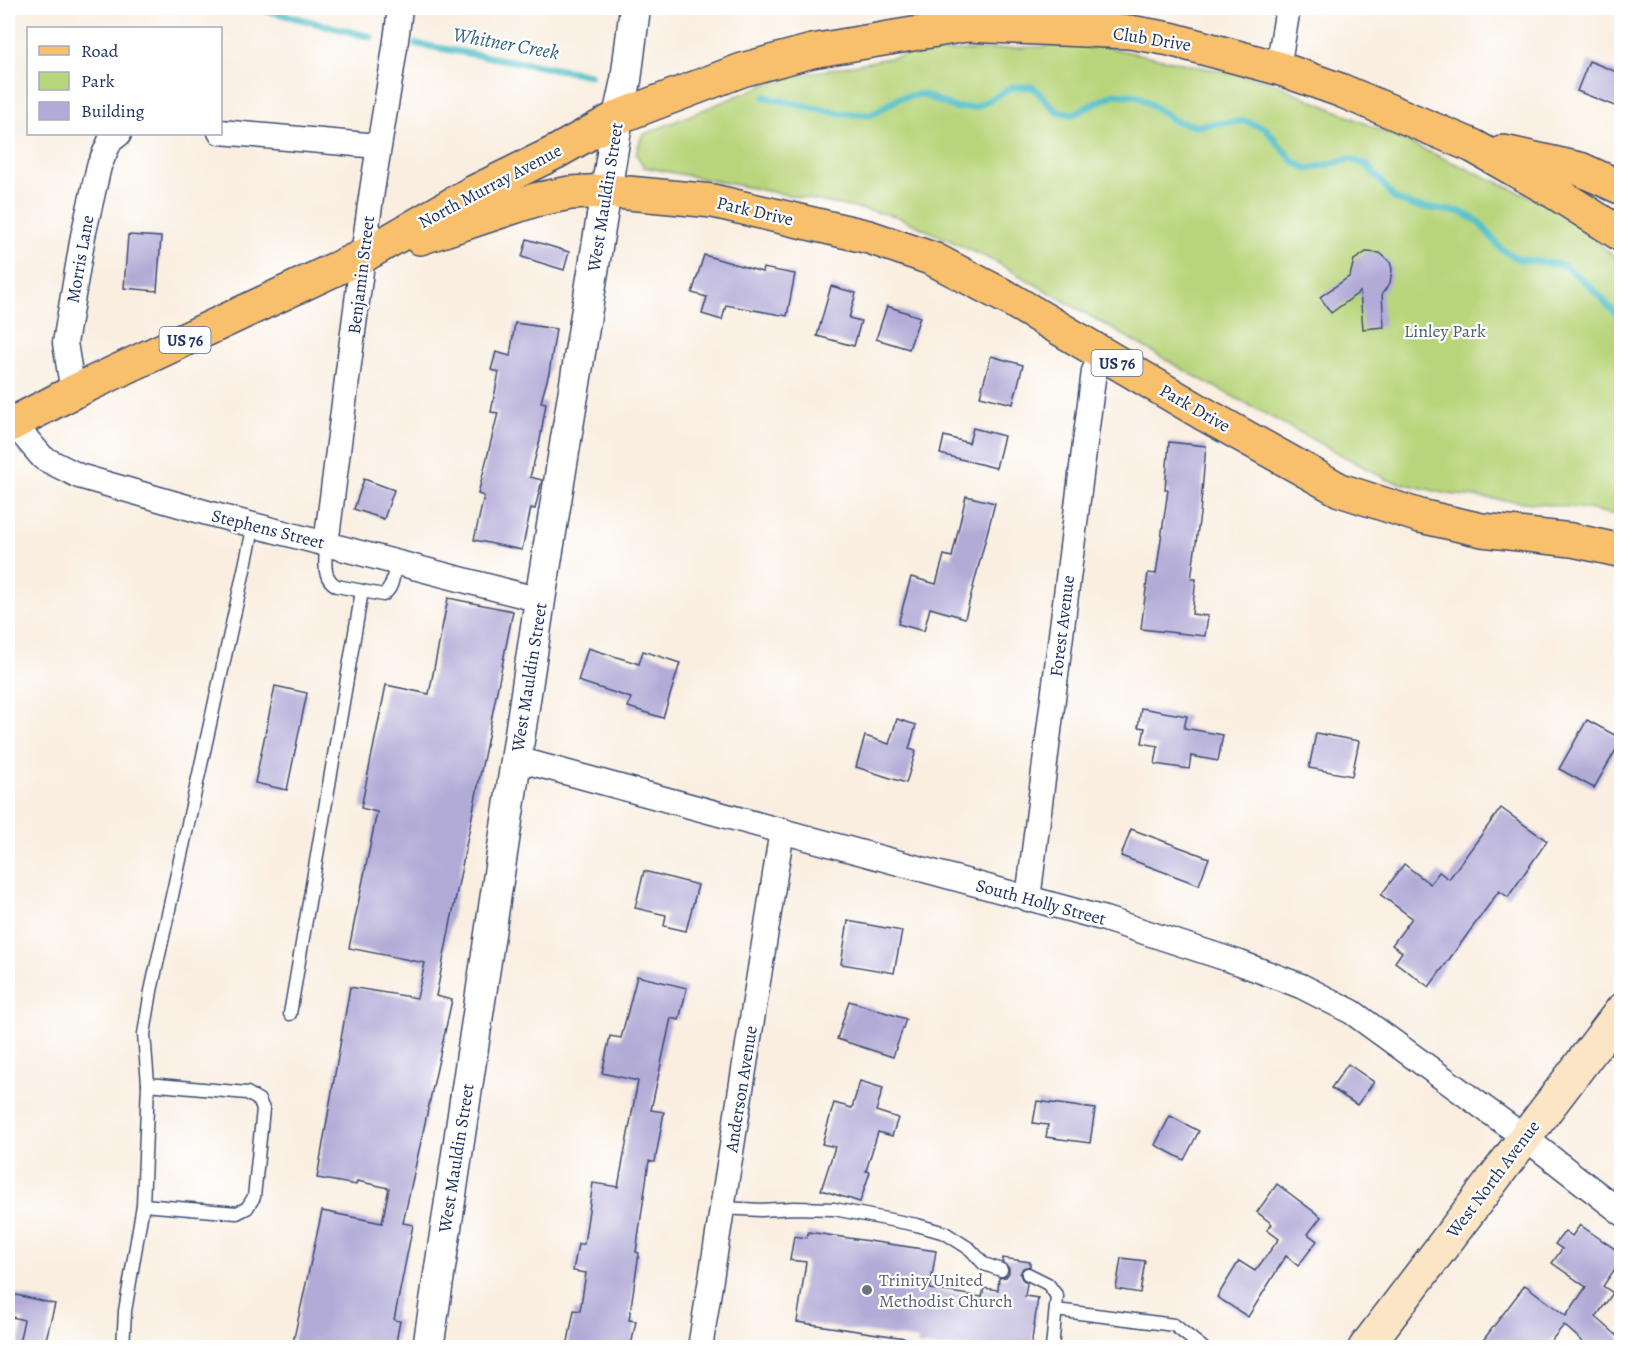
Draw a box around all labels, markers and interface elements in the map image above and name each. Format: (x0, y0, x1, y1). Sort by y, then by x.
water label: Whitner Creek (451, 21, 561, 66)
street label: Club Drive (1111, 21, 1193, 57)
legend (27, 27, 222, 135)
text: Road (81, 39, 119, 63)
text: Park (81, 69, 115, 93)
text: Building (81, 99, 145, 123)
street label: West Mauldin Street (581, 121, 629, 274)
street label: North Murray Avenue (414, 138, 566, 234)
street label: Park Drive (714, 191, 796, 231)
street label: Morris Lane (60, 213, 100, 305)
street label: Benjamin Street (342, 214, 380, 336)
park label: Linley Park (1404, 319, 1486, 343)
road number: US 76 (160, 327, 210, 353)
road number: US 76 (1092, 350, 1142, 376)
street label: Park Drive (1155, 378, 1235, 438)
street label: Stephens Street (209, 503, 327, 555)
street label: Forest Avenue (1044, 574, 1080, 678)
street label: West Mauldin Street (505, 601, 553, 754)
street label: South Holly Street (973, 873, 1109, 931)
street label: Anderson Avenue (719, 1024, 763, 1155)
street label: West Mauldin Street (432, 1082, 480, 1235)
street label: West North Avenue (1440, 1115, 1545, 1243)
place label: Trinity United Methodist Church (879, 1268, 1013, 1313)
marker: Trinity United Methodist Church (860, 1283, 874, 1297)

